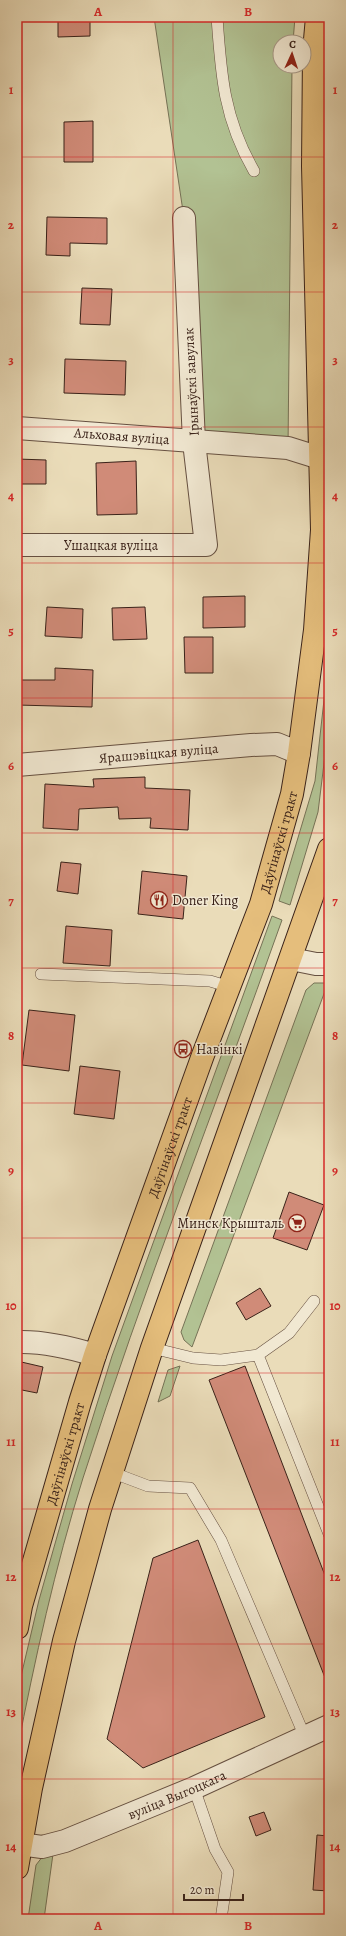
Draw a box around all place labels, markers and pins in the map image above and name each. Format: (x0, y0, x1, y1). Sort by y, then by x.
restaurant icon: Doner King (149, 890, 169, 910)
place label: Doner King (172, 891, 238, 910)
bus stop icon: Навінкі (173, 1039, 193, 1059)
place label: Навінкі (196, 1040, 243, 1059)
supermarket icon: Минск Крышталь (287, 1213, 307, 1233)
place label: Минск Крышталь (177, 1214, 284, 1233)

